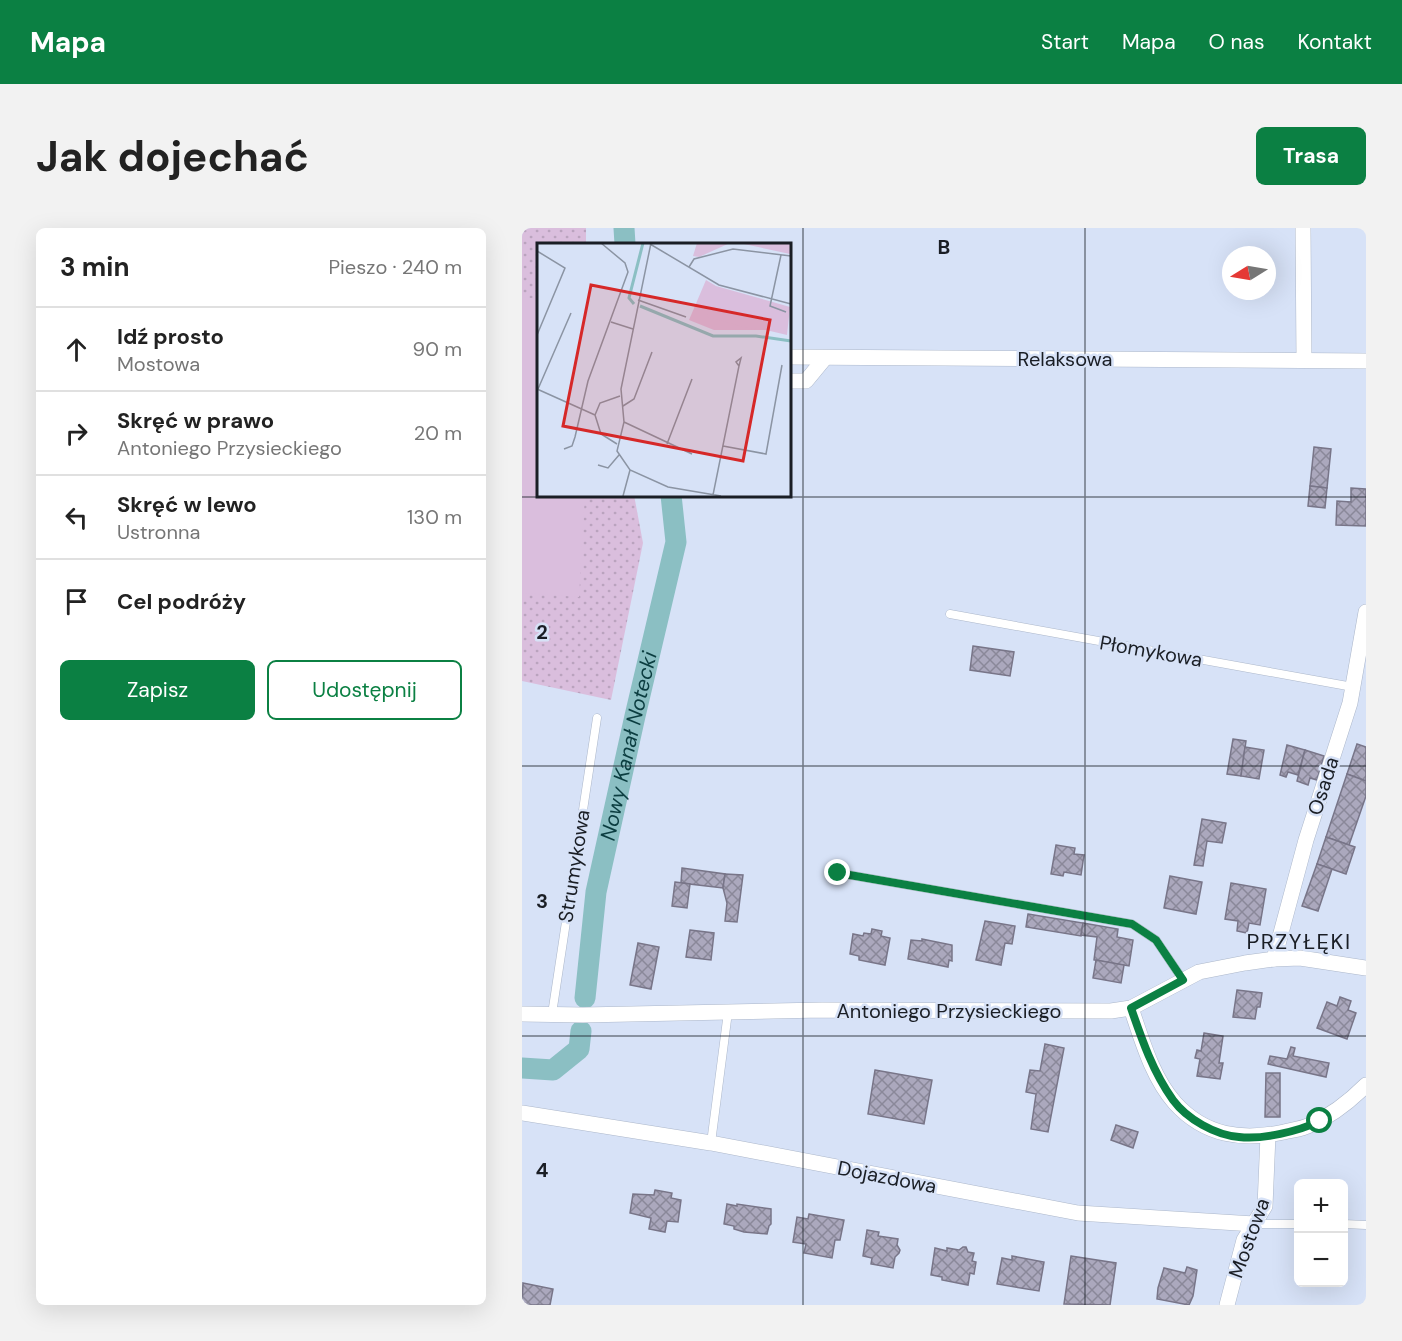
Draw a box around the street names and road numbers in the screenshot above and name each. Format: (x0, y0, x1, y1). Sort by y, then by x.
street label: Relaksowa (1018, 346, 1112, 372)
street label: Płomykowa (1098, 629, 1204, 673)
street label: Osada (1301, 754, 1345, 818)
street label: Strumykowa (552, 808, 596, 924)
street label: Antoniego Przysieckiego (837, 998, 1061, 1024)
street label: Dojazdowa (835, 1155, 939, 1199)
street label: Mostowa (1223, 1195, 1275, 1281)

